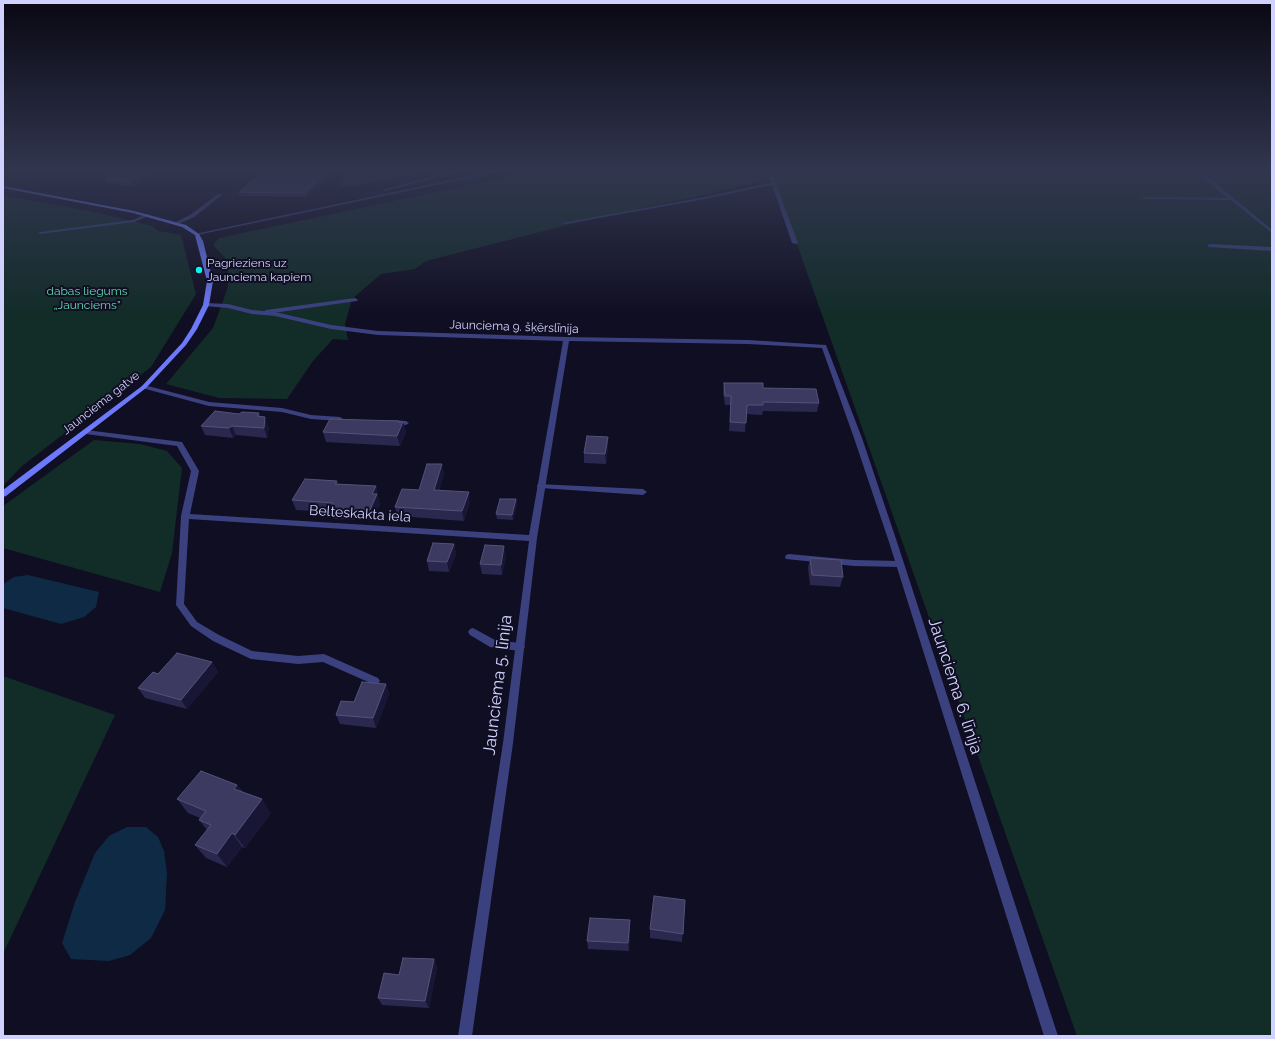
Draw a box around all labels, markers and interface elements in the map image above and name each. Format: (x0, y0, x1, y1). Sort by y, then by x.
place label: Pagrieziens uz Jaunciema kapiem (207, 256, 311, 284)
marker: Pagrieziens uz Jaunciema kapiem (194, 265, 204, 275)
park label: dabas liegums „Jaunciems” (46, 284, 128, 312)
street label: Jaunciema 9. šķērslīnija (449, 318, 579, 336)
street label: Jaunciema gatve (59, 368, 143, 438)
street label: Belteskakta iela (309, 502, 411, 526)
street label: Jaunciema 5. līnija (479, 614, 517, 756)
street label: Jaunciema 6. līnija (923, 615, 987, 757)

